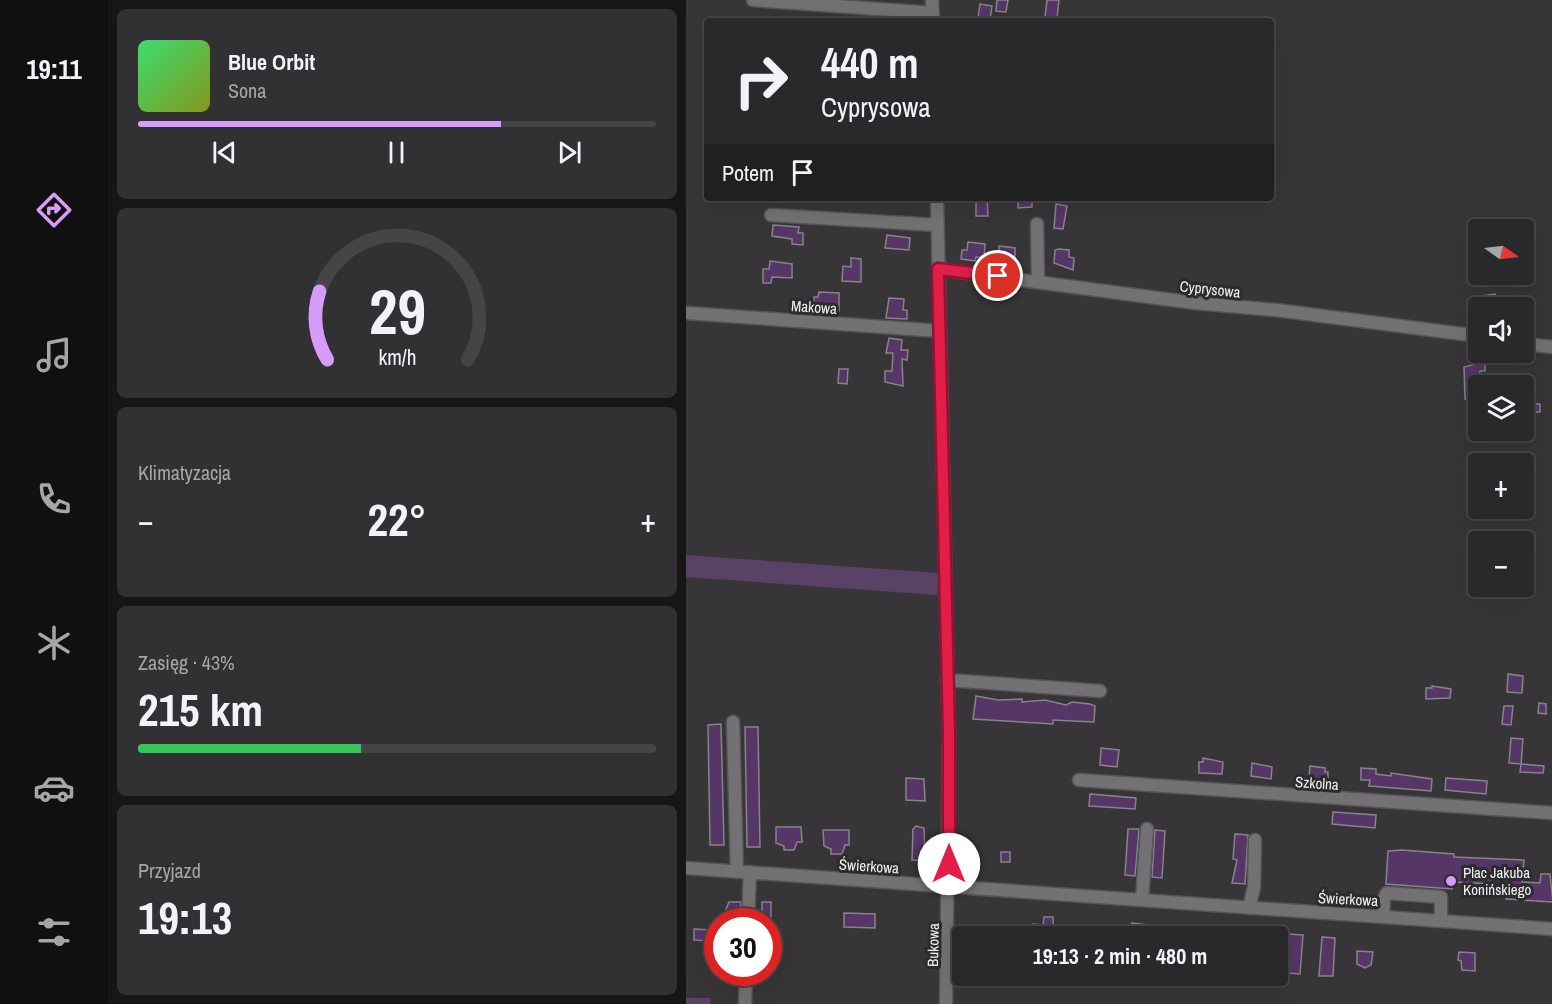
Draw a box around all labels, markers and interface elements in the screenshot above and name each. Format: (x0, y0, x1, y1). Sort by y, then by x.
text: 440 m (821, 35, 919, 91)
icon: right (722, 42, 800, 120)
text: Blue Orbit (228, 47, 315, 77)
text: 19:11 (26, 51, 82, 87)
text: Sona (228, 77, 266, 104)
text: Cyprysowa (821, 89, 931, 125)
icon: previous (208, 136, 241, 169)
icon: pause (380, 136, 413, 169)
icon: next (553, 136, 586, 169)
icon: arrive (786, 156, 819, 189)
text: Potem (722, 158, 774, 188)
icon: directions (33, 189, 75, 231)
north arrow (1468, 219, 1534, 285)
map controls (1468, 219, 1534, 597)
pin (972, 250, 1023, 301)
icon: arrive (981, 259, 1014, 292)
text: 29 (369, 269, 425, 353)
street label: Cyprysowa (1179, 275, 1242, 303)
street label: Makowa (790, 295, 838, 319)
button: sound (1468, 297, 1534, 363)
icon: music (33, 334, 75, 376)
text: km/h (378, 343, 416, 372)
button: layers (1468, 375, 1534, 441)
button: + (1468, 453, 1534, 519)
text: Klimatyzacja (138, 459, 231, 486)
icon: phone (33, 478, 75, 520)
text: 22° (367, 489, 427, 550)
text: − (138, 498, 154, 542)
text: + (640, 498, 656, 542)
button: − (1468, 531, 1534, 597)
icon: climate (33, 622, 75, 664)
text: Zasięg · 43% (138, 649, 235, 676)
text: 215 km (138, 679, 263, 740)
icon: car (33, 767, 75, 809)
street label: Szkolna (1294, 771, 1340, 795)
position arrow (917, 832, 981, 896)
street label: Świerkowa (838, 853, 900, 879)
text: Przyjazd (138, 857, 201, 884)
place label: Plac Jakuba Konińskiego (1463, 862, 1532, 900)
marker: Plac Jakuba Konińskiego (1444, 874, 1458, 888)
text: 19:13 (138, 887, 232, 948)
street label: Świerkowa (1317, 887, 1379, 911)
speed limit sign: 30 (704, 908, 782, 986)
icon: filters (33, 911, 75, 953)
street label: Bukowa (922, 923, 944, 967)
text: 19:13 · 2 min · 480 m (1033, 941, 1207, 971)

